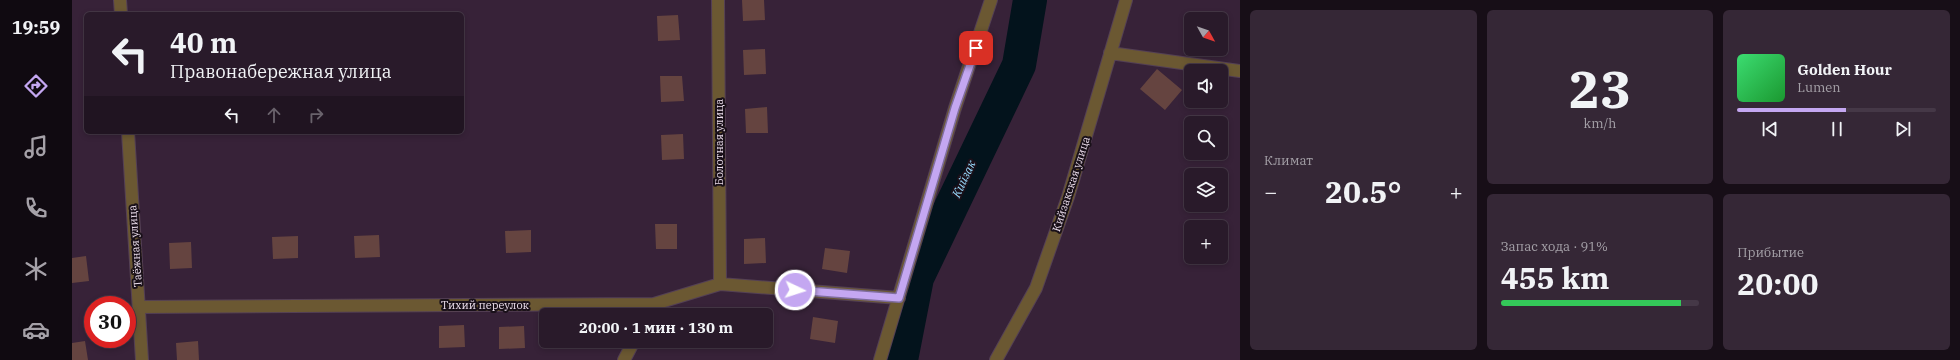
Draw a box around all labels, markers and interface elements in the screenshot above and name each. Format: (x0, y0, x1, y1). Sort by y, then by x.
north arrow (1184, 12, 1228, 56)
map controls (1184, 12, 1228, 264)
text: 19:59 (12, 16, 60, 39)
text: 40 m (170, 24, 237, 61)
icon: left (104, 28, 156, 80)
pin (959, 31, 993, 65)
icon: arrive (965, 37, 987, 59)
text: 23 (1569, 55, 1631, 122)
text: Правонабережная улица (170, 60, 392, 83)
text: Golden Hour (1797, 60, 1892, 79)
button: sound (1184, 64, 1228, 108)
icon: directions (22, 72, 50, 100)
text: Lumen (1797, 79, 1841, 96)
street label: Болотная улица (712, 99, 726, 185)
icon: left (221, 104, 243, 126)
icon: ahead (263, 104, 285, 126)
icon: right (305, 104, 327, 126)
text: km/h (1584, 115, 1616, 132)
button: search (1184, 116, 1228, 160)
icon: previous (1759, 118, 1781, 140)
icon: pause (1826, 118, 1848, 140)
icon: next (1892, 118, 1914, 140)
icon: music (22, 133, 50, 161)
street label: Кийзакская улица (1049, 135, 1093, 233)
text: Климат (1264, 152, 1313, 169)
water label: Кийзак (948, 157, 979, 201)
button: layers (1184, 168, 1228, 212)
text: 20.5° (1325, 172, 1402, 211)
text: − (1264, 177, 1277, 206)
text: + (1449, 177, 1463, 206)
icon: phone (22, 194, 50, 222)
street label: Таёжная улица (125, 205, 145, 287)
button: + (1184, 220, 1228, 264)
text: Запас хода · 91% (1501, 238, 1608, 255)
text: Прибытие (1737, 244, 1804, 261)
icon: climate (22, 255, 50, 283)
text: 455 km (1501, 258, 1609, 297)
text: 20:00 (1737, 264, 1818, 303)
position arrow (774, 269, 816, 311)
speed limit sign: 30 (84, 296, 136, 348)
street label: Тихий переулок (441, 298, 530, 312)
icon: car (22, 316, 50, 344)
text: 20:00 · 1 мин · 130 m (579, 318, 733, 337)

